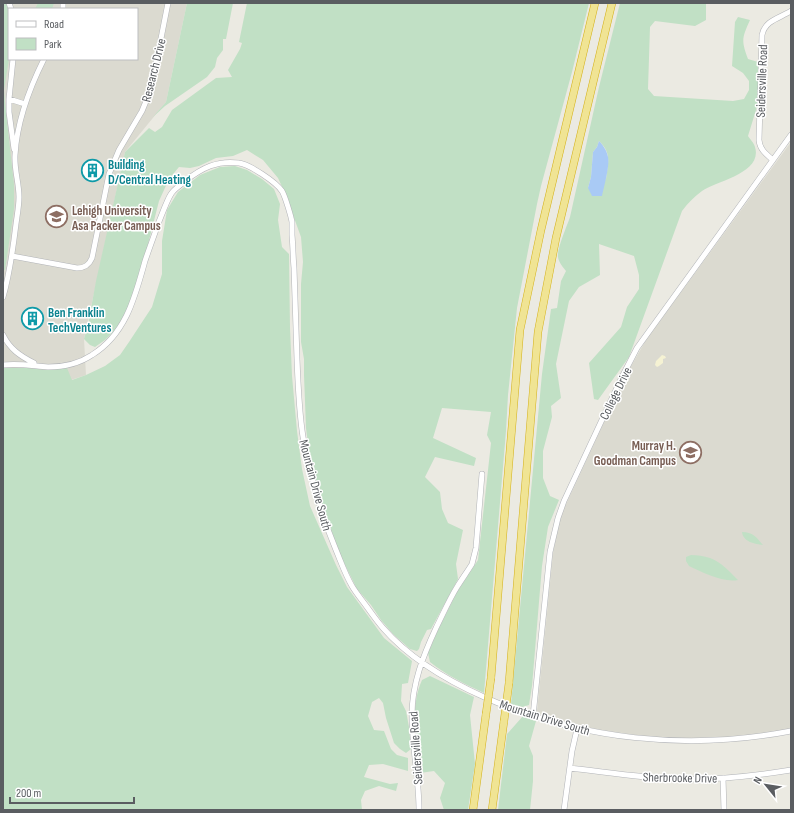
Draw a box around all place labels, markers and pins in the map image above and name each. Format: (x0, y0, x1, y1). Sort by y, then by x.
place label: Building D/Central Heating (108, 157, 192, 188)
building icon: Building D/Central Heating (79, 158, 105, 184)
place label: Lehigh University Asa Packer Campus (71, 203, 161, 234)
school or university icon: Lehigh University Asa Packer Campus (44, 204, 70, 230)
place label: Ben Franklin TechVentures (48, 305, 111, 336)
building icon: Ben Franklin TechVentures (19, 306, 45, 332)
place label: Murray H. Goodman Campus (594, 438, 676, 469)
school or university icon: Murray H. Goodman Campus (678, 439, 704, 465)

